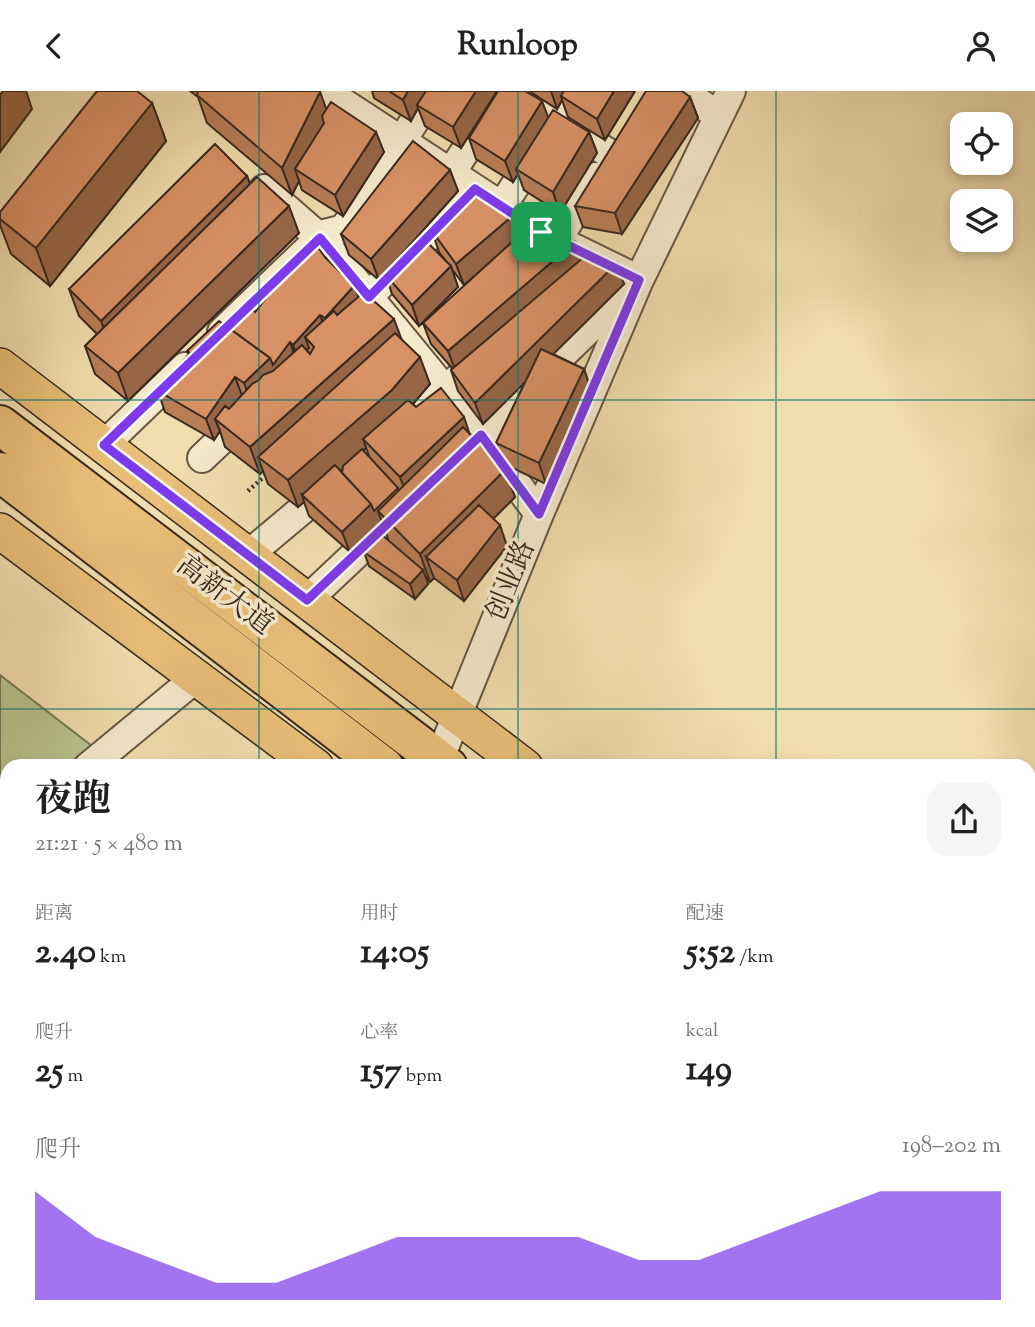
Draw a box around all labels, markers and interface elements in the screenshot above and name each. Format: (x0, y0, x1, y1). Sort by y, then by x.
text: Runloop (457, 23, 578, 69)
icon: back (35, 27, 73, 65)
icon: person (962, 27, 1000, 65)
map controls (950, 112, 1013, 252)
button: locate (950, 112, 1013, 175)
button: layers (950, 189, 1013, 252)
pin (511, 202, 571, 262)
icon: arrive (522, 213, 560, 251)
street label: 创业路 (478, 535, 546, 627)
street label: 高新大道 (167, 546, 281, 646)
text: 夜跑 (35, 775, 111, 829)
button: share (927, 782, 1001, 856)
text: 21:21 · 5 × 480 m (35, 828, 183, 861)
text: 距离 (35, 901, 73, 928)
text: 用时 (360, 901, 398, 928)
text: 配速 (686, 901, 724, 928)
text: 2.40 (35, 928, 96, 979)
text: 14:05 (360, 928, 429, 979)
text: 5:52 (686, 928, 735, 979)
text: km (96, 944, 126, 971)
text: /km (735, 944, 773, 971)
text: kcal (686, 1018, 718, 1045)
text: 爬升 (35, 1020, 73, 1047)
text: 心率 (360, 1020, 398, 1047)
text: 149 (686, 1045, 732, 1096)
text: 25 (35, 1047, 63, 1098)
text: 157 (360, 1047, 402, 1098)
text: m (63, 1063, 83, 1090)
text: bpm (402, 1063, 442, 1090)
text: 198–202 m (902, 1130, 1001, 1163)
text: 爬升 (35, 1134, 81, 1167)

